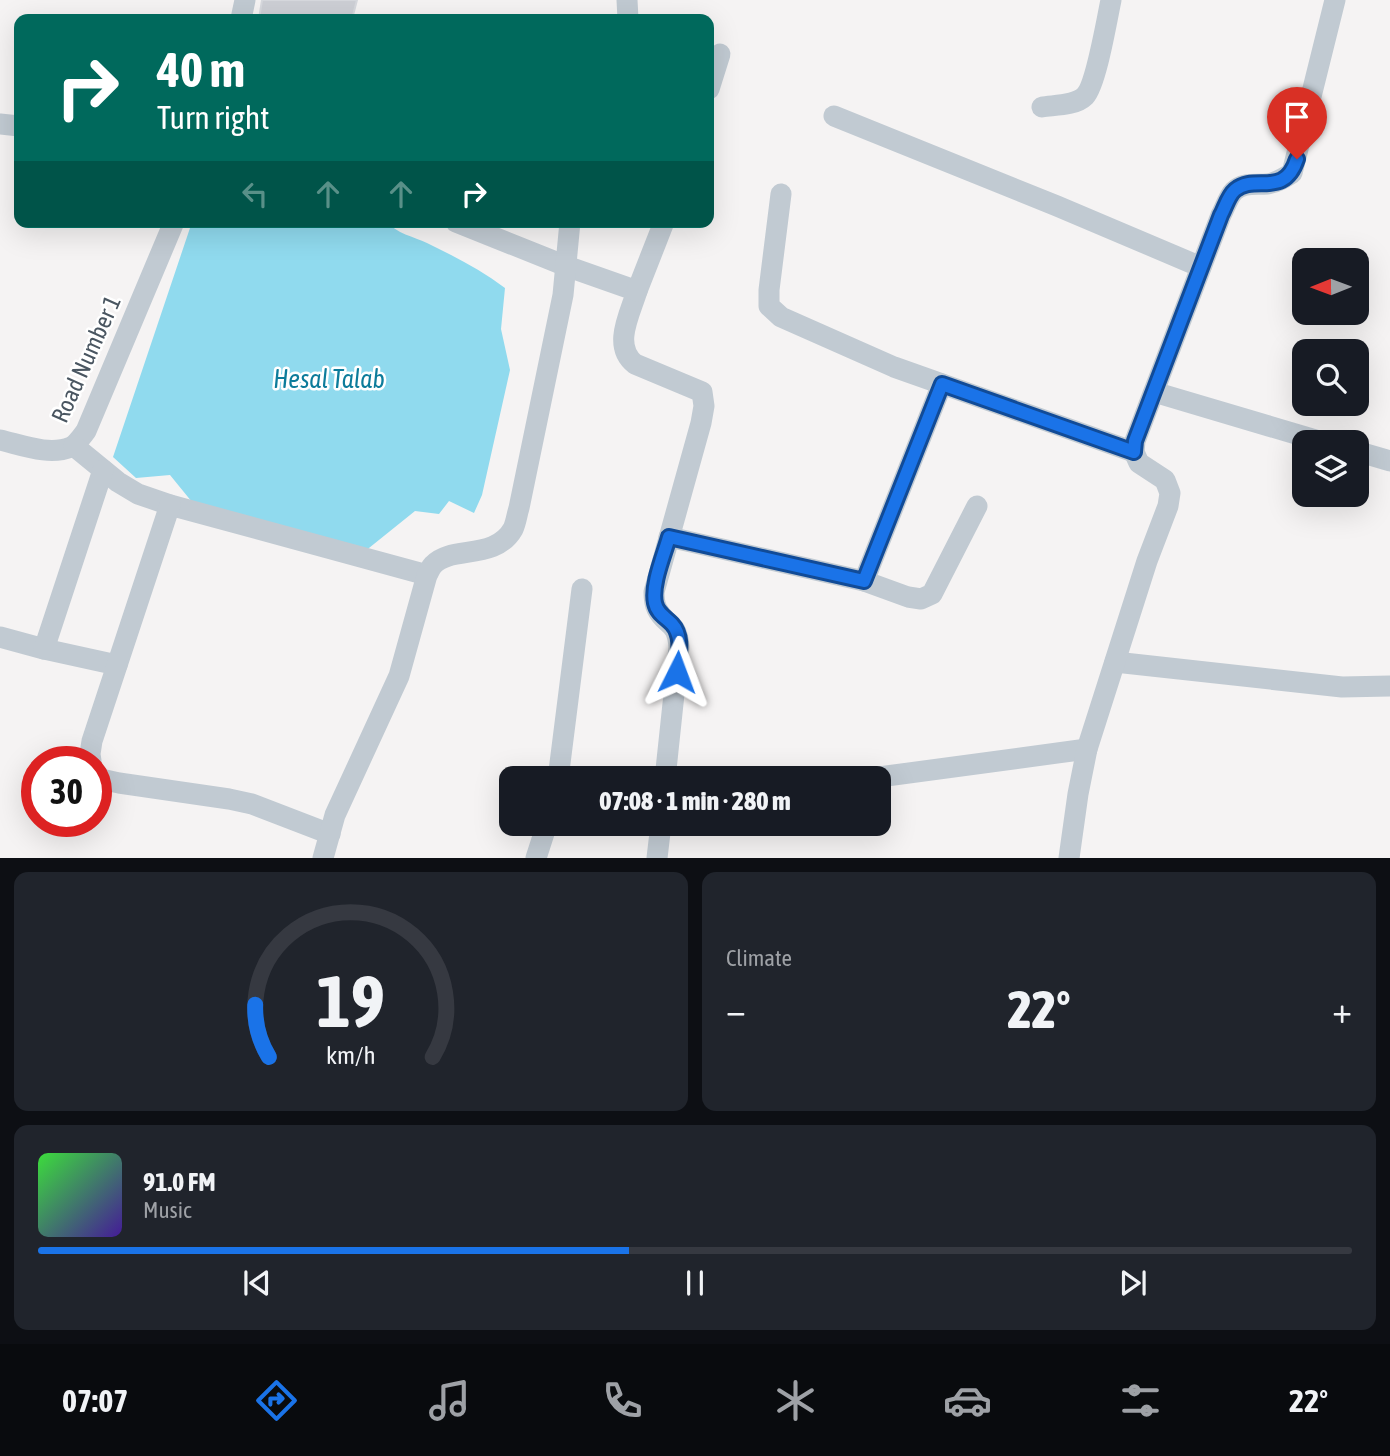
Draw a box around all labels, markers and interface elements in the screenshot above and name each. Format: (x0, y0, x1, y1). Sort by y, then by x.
text: 40 m (157, 41, 245, 97)
icon: right (42, 42, 133, 133)
pin (1267, 87, 1327, 159)
icon: arrive (1278, 98, 1316, 136)
text: Turn right (157, 99, 270, 136)
icon: left (236, 175, 274, 213)
icon: ahead (309, 175, 347, 213)
icon: ahead (382, 175, 420, 213)
icon: right (455, 175, 493, 213)
north arrow (1292, 248, 1368, 326)
map controls (1292, 248, 1369, 507)
street label: Road Number 1 (46, 291, 126, 427)
button: search (1292, 339, 1369, 416)
water label: Hesal Talab (273, 364, 385, 394)
button: layers (1292, 430, 1369, 507)
position arrow (640, 635, 714, 709)
speed limit sign: 30 (21, 746, 112, 837)
text: 07:08 · 1 min · 280 m (599, 786, 791, 816)
text: Climate (726, 945, 792, 971)
text: 19 (317, 960, 385, 1043)
text: 22° (1007, 979, 1071, 1039)
text: − (726, 988, 746, 1031)
text: + (1332, 988, 1352, 1031)
text: km/h (326, 1041, 376, 1069)
text: 91.0 FM (143, 1167, 216, 1197)
text: Music (143, 1197, 191, 1223)
icon: previous (238, 1264, 276, 1302)
icon: pause (676, 1264, 714, 1302)
icon: next (1114, 1264, 1152, 1302)
icon: directions (252, 1376, 301, 1425)
icon: music (425, 1376, 474, 1425)
icon: phone (598, 1376, 647, 1425)
icon: climate (771, 1376, 820, 1425)
icon: car (943, 1376, 992, 1425)
icon: filters (1116, 1376, 1165, 1425)
text: 07:07 (62, 1382, 128, 1419)
text: 22° (1289, 1382, 1328, 1419)

